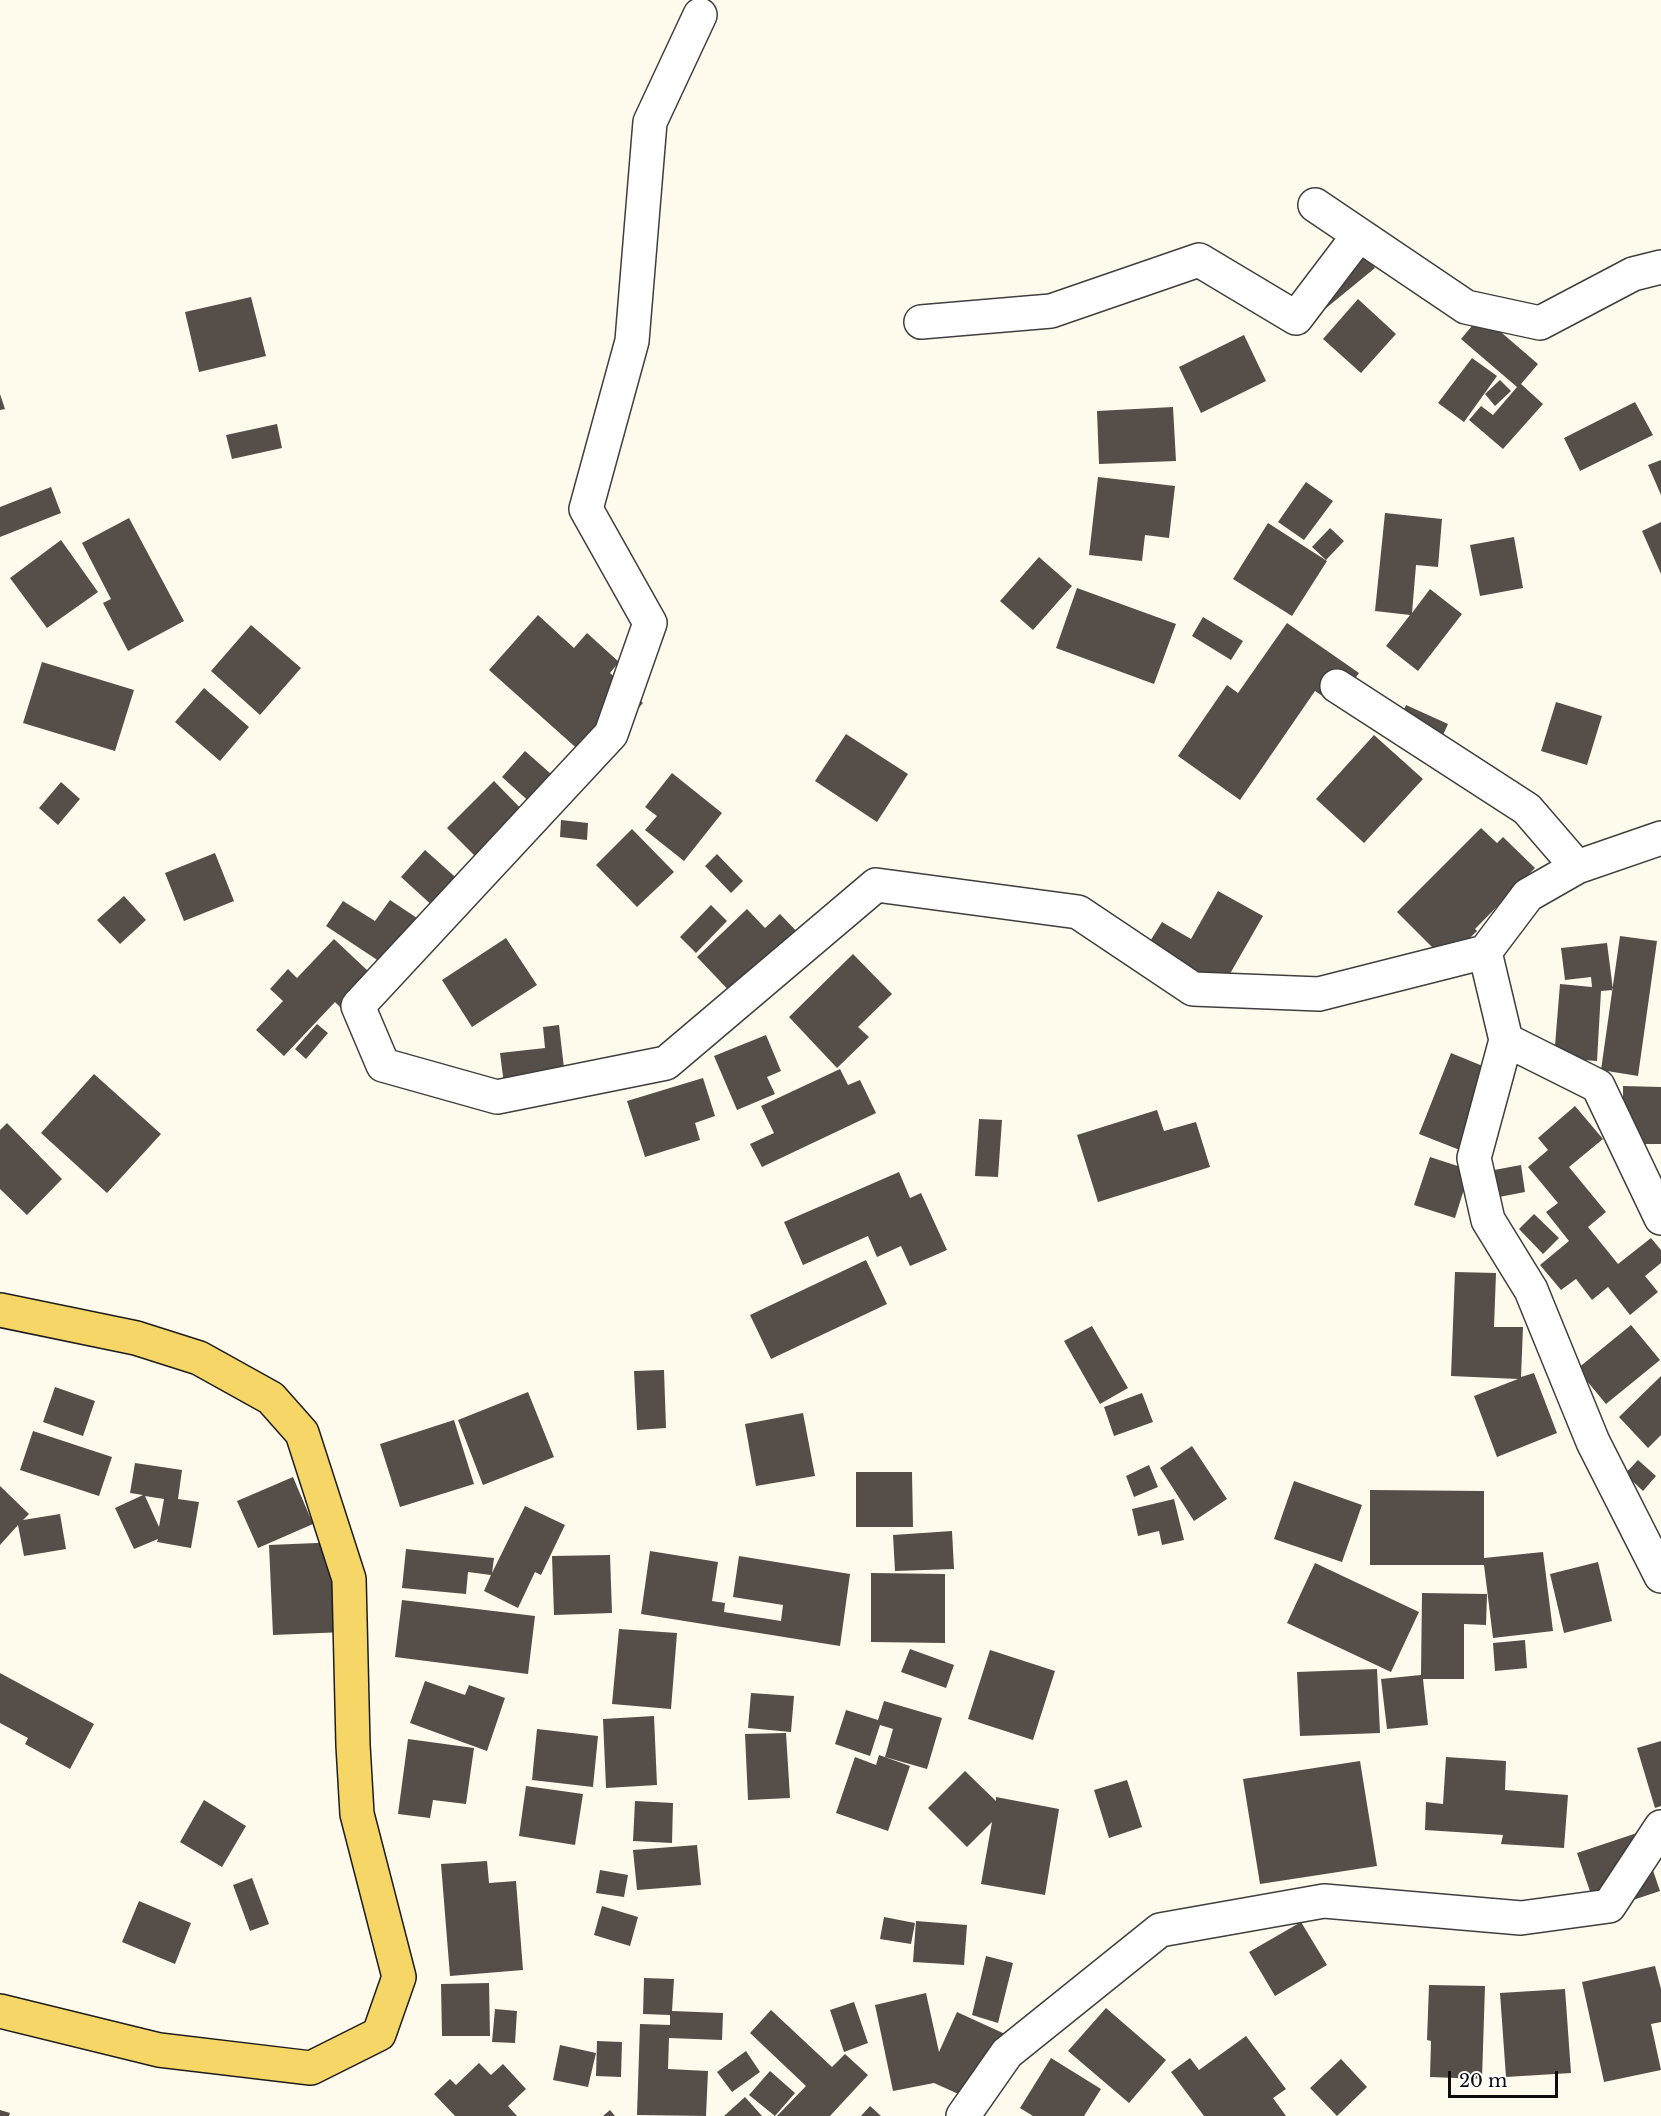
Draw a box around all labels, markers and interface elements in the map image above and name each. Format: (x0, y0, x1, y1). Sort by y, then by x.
scale bar (1451, 2059, 1560, 2097)
text: 20 m (1459, 2070, 1507, 2092)

